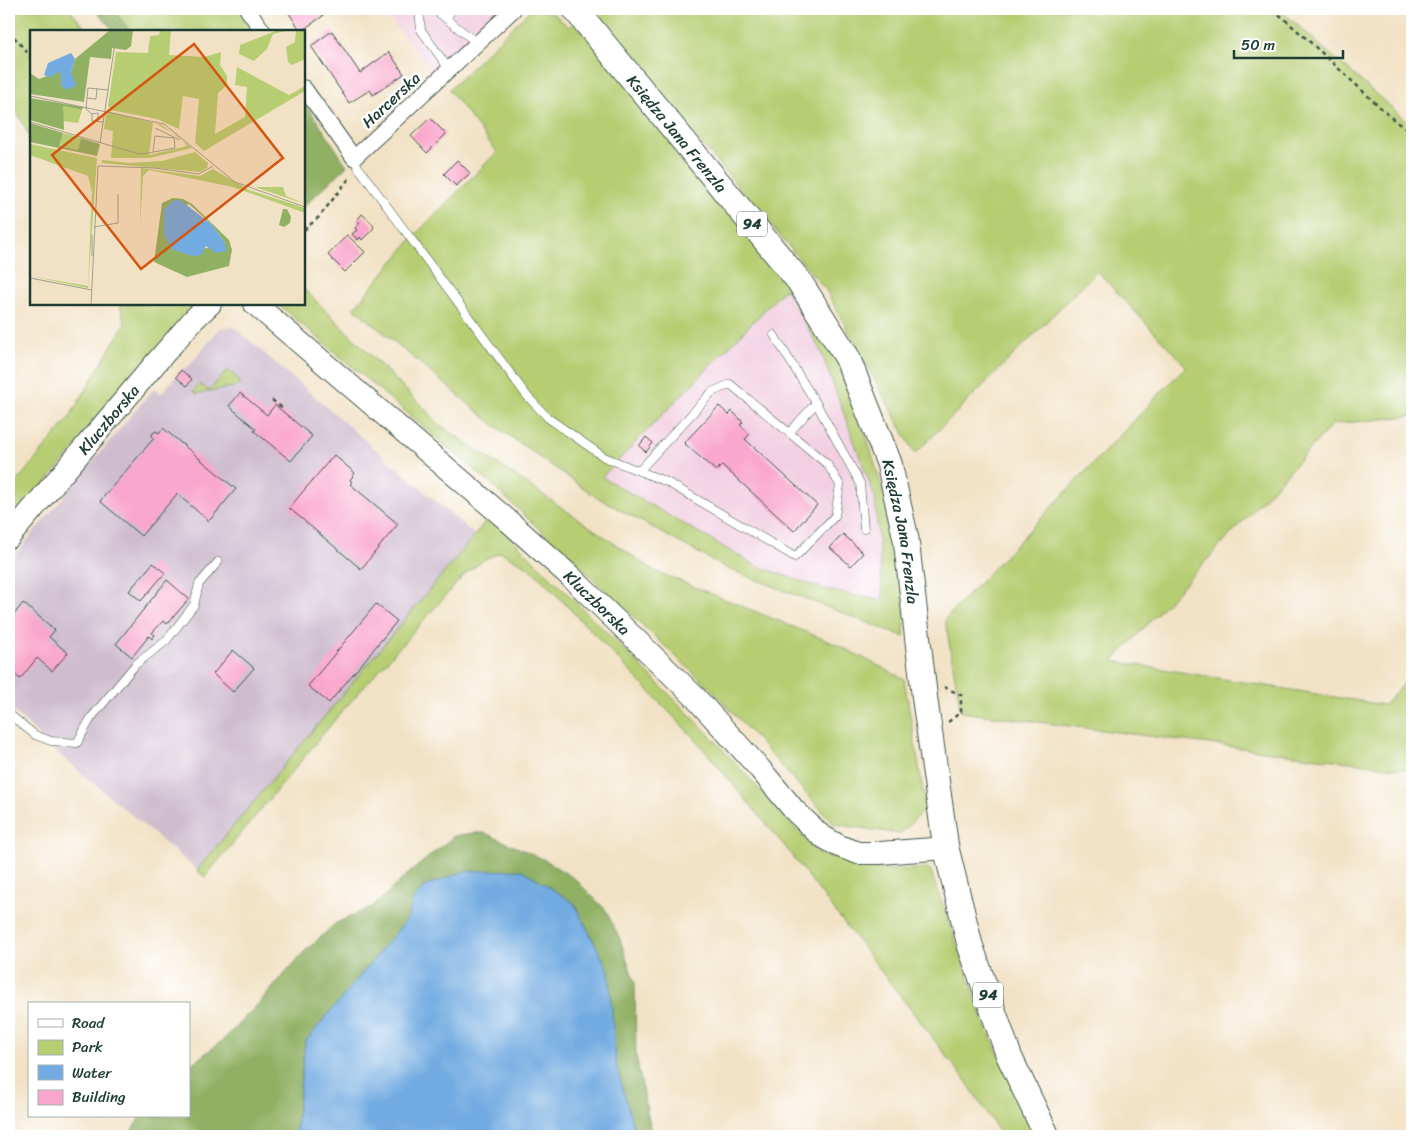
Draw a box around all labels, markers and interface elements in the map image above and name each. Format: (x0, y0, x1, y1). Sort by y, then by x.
scale bar (1234, 28, 1342, 60)
inset map (30, 30, 305, 305)
text: 50 m (1241, 32, 1276, 58)
street label: Harcerska (355, 65, 427, 135)
street label: Księdza Jana Frenzla (619, 67, 735, 199)
road number: 94 (737, 212, 767, 236)
street label: Kluczborska (70, 377, 147, 461)
street label: Księdza Jana Frenzla (874, 456, 928, 606)
street label: Kluczborska (557, 562, 638, 642)
road number: 94 (973, 982, 1003, 1008)
legend (28, 1002, 190, 1118)
text: Road (72, 1010, 105, 1036)
text: Park (72, 1034, 103, 1060)
text: Water (72, 1060, 112, 1086)
text: Building (72, 1084, 126, 1110)

